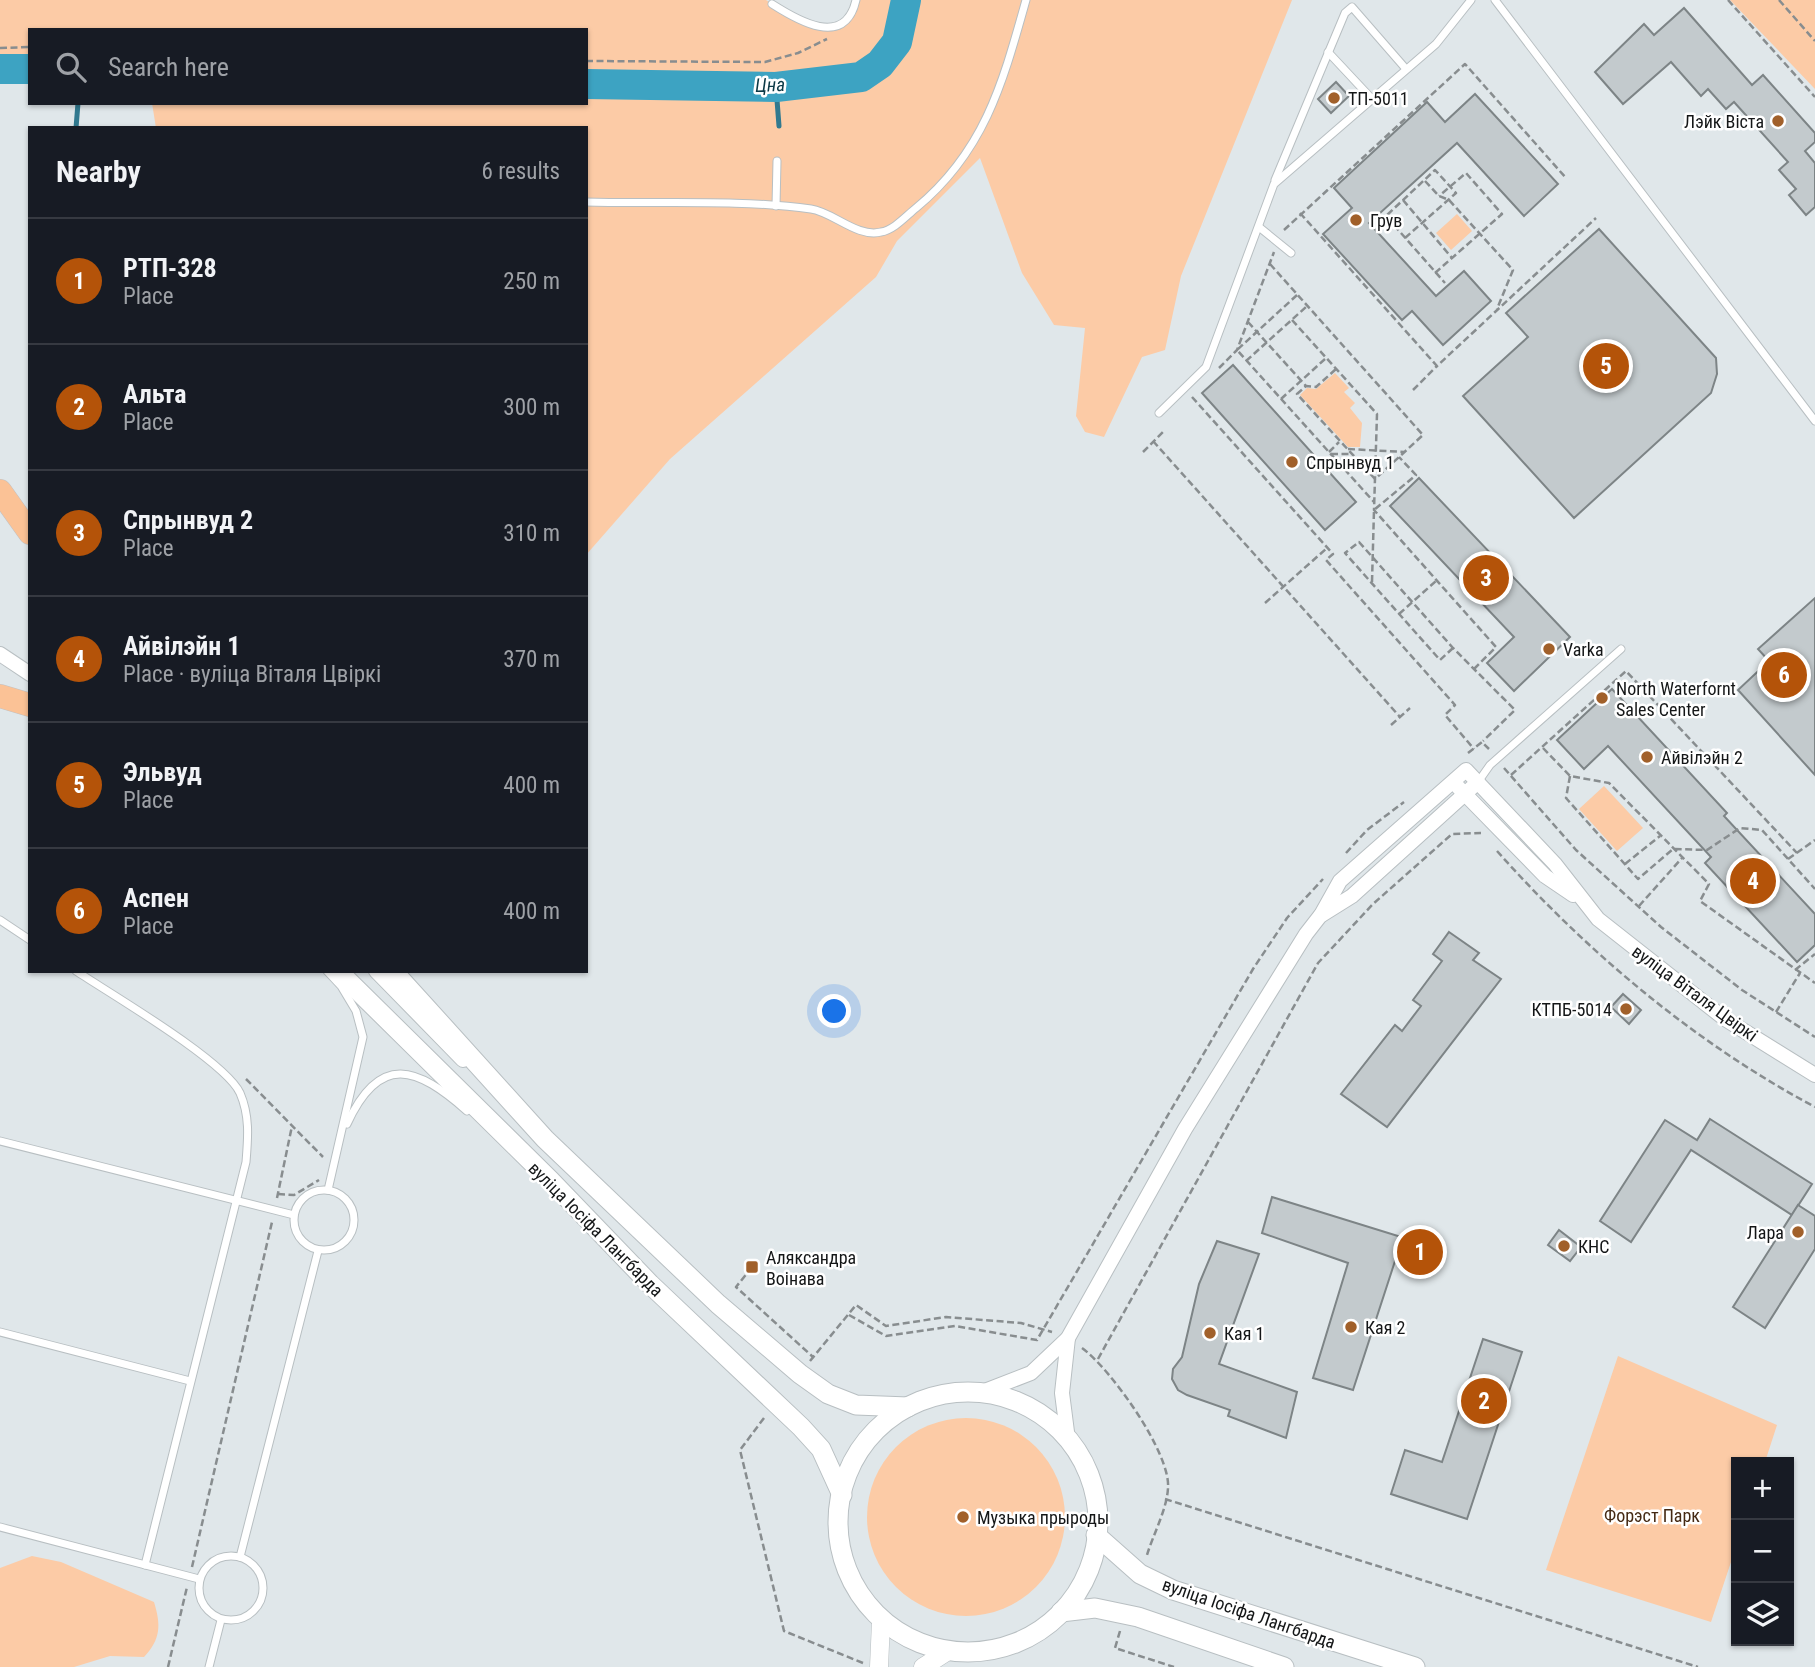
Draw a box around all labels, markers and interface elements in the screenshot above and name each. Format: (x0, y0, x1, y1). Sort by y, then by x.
search box (28, 28, 588, 105)
icon: search (52, 48, 90, 86)
text: Search here (108, 52, 229, 82)
water label: Цна (755, 73, 785, 97)
place label: ТП-5011 (1348, 88, 1409, 109)
marker: ТП-5011 (1326, 90, 1342, 106)
place label: Лэйк Вiста (1684, 111, 1764, 132)
marker: Лэйк Вiста (1770, 113, 1786, 129)
text: Nearby (56, 154, 141, 189)
text: 6 results (482, 158, 560, 185)
place label: Грув (1370, 210, 1402, 231)
marker: Грув (1348, 212, 1364, 228)
text: РТП-328 (123, 253, 217, 283)
text: 1 (73, 268, 85, 295)
text: 250 m (503, 268, 560, 295)
text: Place (123, 283, 173, 310)
pin: 5 (1583, 340, 1629, 392)
text: Альта (123, 379, 187, 409)
text: 2 (73, 394, 85, 421)
text: 300 m (503, 394, 560, 421)
text: Place (123, 409, 173, 436)
place label: Спрынвуд 1 (1306, 452, 1394, 473)
marker: Спрынвуд 1 (1284, 454, 1300, 470)
text: Спрынвуд 2 (123, 505, 253, 535)
text: 3 (73, 520, 85, 547)
text: 310 m (503, 520, 560, 547)
text: Place (123, 535, 173, 562)
pin: 3 (1463, 552, 1509, 604)
text: Айвілэйн 1 (123, 631, 240, 661)
place label: Varka (1563, 639, 1604, 660)
marker: Varka (1541, 641, 1557, 657)
text: 4 (73, 646, 85, 673)
text: 370 m (503, 646, 560, 673)
pin: 6 (1761, 649, 1807, 701)
text: Place · вуліца Віталя Цвіркі (123, 661, 381, 688)
place label: North Waterfornt Sales Center (1616, 678, 1736, 720)
marker: North Waterfornt Sales Center (1594, 690, 1610, 706)
place label: Айвілэйн 2 (1661, 747, 1743, 768)
marker: Айвілэйн 2 (1639, 749, 1655, 765)
text: Эльвуд (123, 757, 202, 787)
text: 5 (73, 772, 85, 799)
text: 400 m (503, 772, 560, 799)
text: Place (123, 787, 173, 814)
pin: 4 (1730, 855, 1776, 907)
text: Аспен (123, 883, 189, 913)
text: 6 (73, 898, 85, 925)
text: 400 m (503, 898, 560, 925)
text: Place (123, 913, 173, 940)
street label: вуліца Віталя Цвіркі (1628, 940, 1762, 1046)
your location (817, 994, 851, 1028)
place label: КТПБ-5014 (1531, 999, 1612, 1020)
marker: КТПБ-5014 (1618, 1001, 1634, 1017)
street label: вуліца Іосіфа Лангбарда (524, 1157, 668, 1301)
place label: Лара (1747, 1222, 1784, 1243)
marker: Лара (1790, 1224, 1806, 1240)
pin: 1 (1397, 1226, 1443, 1278)
place label: КНС (1578, 1236, 1609, 1257)
marker: КНС (1556, 1238, 1572, 1254)
place label: Аляксандра Воінава (766, 1247, 856, 1289)
marker: Аляксандра Воінава (744, 1259, 760, 1275)
place label: Кая 2 (1365, 1317, 1406, 1338)
marker: Кая 2 (1343, 1319, 1359, 1335)
place label: Кая 1 (1224, 1323, 1264, 1344)
marker: Кая 1 (1202, 1325, 1218, 1341)
pin: 2 (1461, 1375, 1507, 1427)
map controls (1731, 1457, 1794, 1646)
button: + (1731, 1457, 1794, 1520)
park label: Форэст Парк (1604, 1505, 1700, 1526)
place label: Музыка прыроды (977, 1507, 1109, 1528)
marker: Музыка прыроды (955, 1509, 971, 1525)
button: − (1731, 1520, 1794, 1583)
street label: вуліца Іосіфа Лангбарда (1160, 1574, 1338, 1652)
button: layers (1731, 1583, 1794, 1646)

